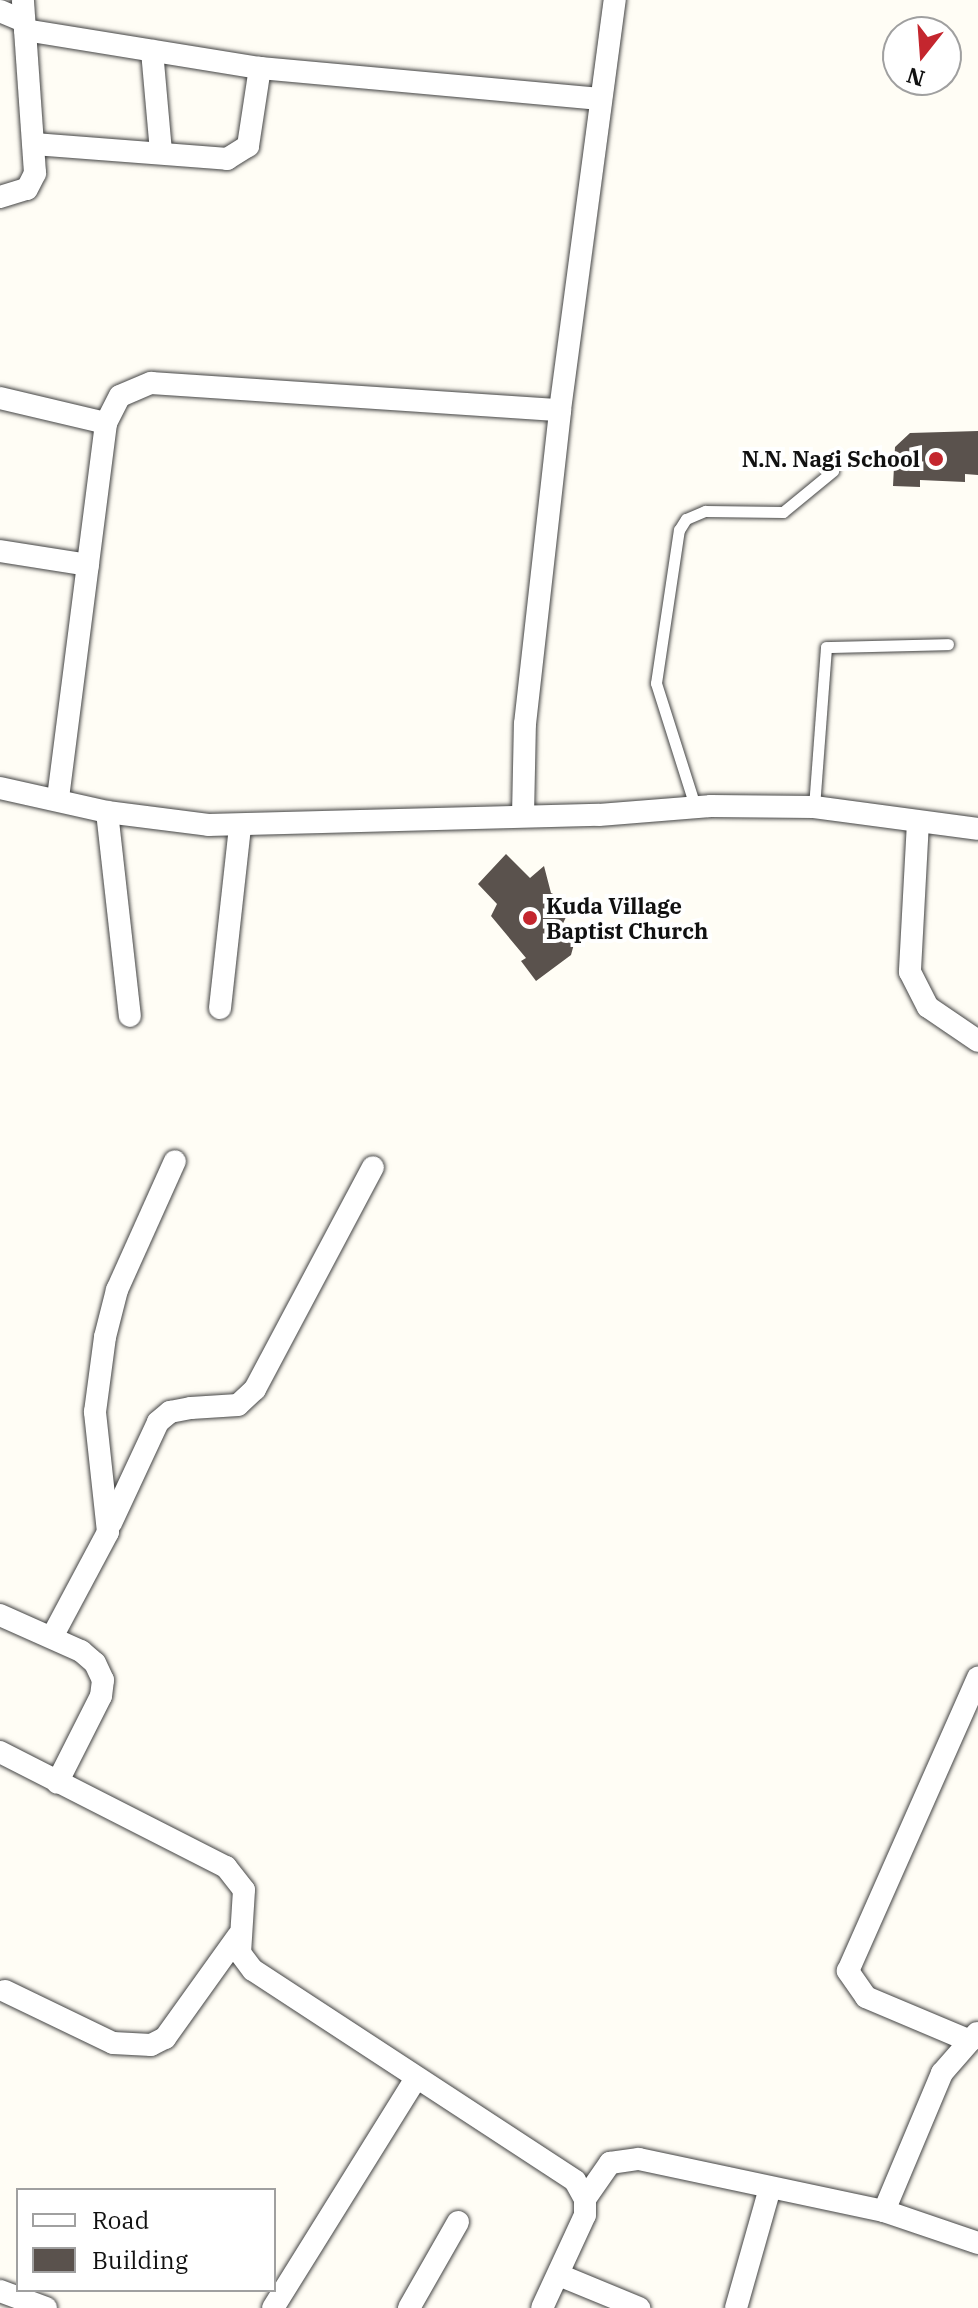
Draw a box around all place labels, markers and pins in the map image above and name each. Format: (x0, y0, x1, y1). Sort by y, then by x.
place label: N.N. Nagi School (742, 446, 920, 472)
marker: N.N. Nagi School (927, 450, 945, 468)
place label: Kuda Village Baptist Church (546, 892, 708, 944)
marker: Kuda Village Baptist Church (521, 909, 539, 927)

